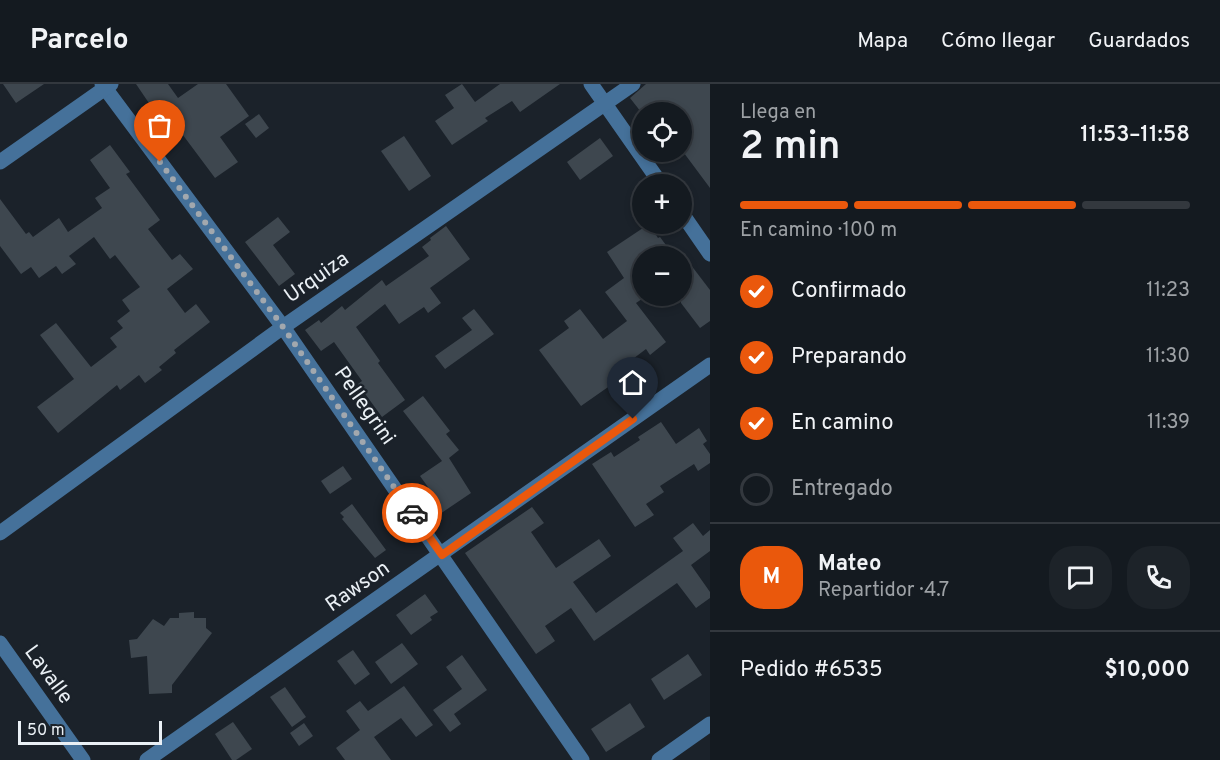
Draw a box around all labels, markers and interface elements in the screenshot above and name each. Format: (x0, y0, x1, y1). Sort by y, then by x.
text: Parcelo (30, 23, 129, 59)
text: Mapa (857, 28, 908, 55)
text: Cómo llegar (941, 28, 1055, 55)
text: Guardados (1088, 28, 1190, 55)
pin (134, 100, 185, 162)
text: Llega en (740, 100, 816, 126)
map controls (632, 102, 692, 306)
button: locate (632, 102, 692, 162)
icon: bag (143, 109, 176, 142)
text: 11:53–11:58 (1080, 122, 1190, 149)
text: 2 min (740, 124, 841, 173)
button: + (632, 174, 692, 234)
text: En camino · 100 m (740, 218, 897, 244)
street label: Urquiza (279, 246, 355, 310)
button: − (632, 246, 692, 306)
icon: check (740, 275, 773, 308)
text: Confirmado (791, 278, 907, 305)
text: 11:23 (1146, 278, 1190, 304)
icon: check (740, 341, 773, 374)
text: Preparando (791, 344, 907, 371)
text: 11:30 (1146, 344, 1190, 370)
pin (607, 357, 658, 419)
street label: Pellegrini (327, 361, 401, 451)
icon: home (616, 366, 649, 399)
icon: check (740, 407, 773, 440)
text: En camino (791, 410, 893, 437)
text: 11:39 (1147, 410, 1190, 436)
text: Entregado (791, 476, 893, 503)
courier (382, 483, 442, 543)
icon: car (396, 497, 429, 530)
button: chat (1049, 546, 1112, 609)
button: phone (1127, 546, 1190, 609)
text: Mateo (818, 551, 881, 578)
street label: Rawson (321, 555, 395, 619)
text: M (763, 564, 780, 591)
text: Repartidor · 4.7 (818, 578, 949, 604)
street label: Lavalle (18, 640, 78, 710)
text: Pedido #6535 (740, 657, 883, 684)
text: $10,000 (1104, 657, 1190, 684)
scale bar (18, 718, 162, 746)
text: 50 m (27, 721, 65, 741)

